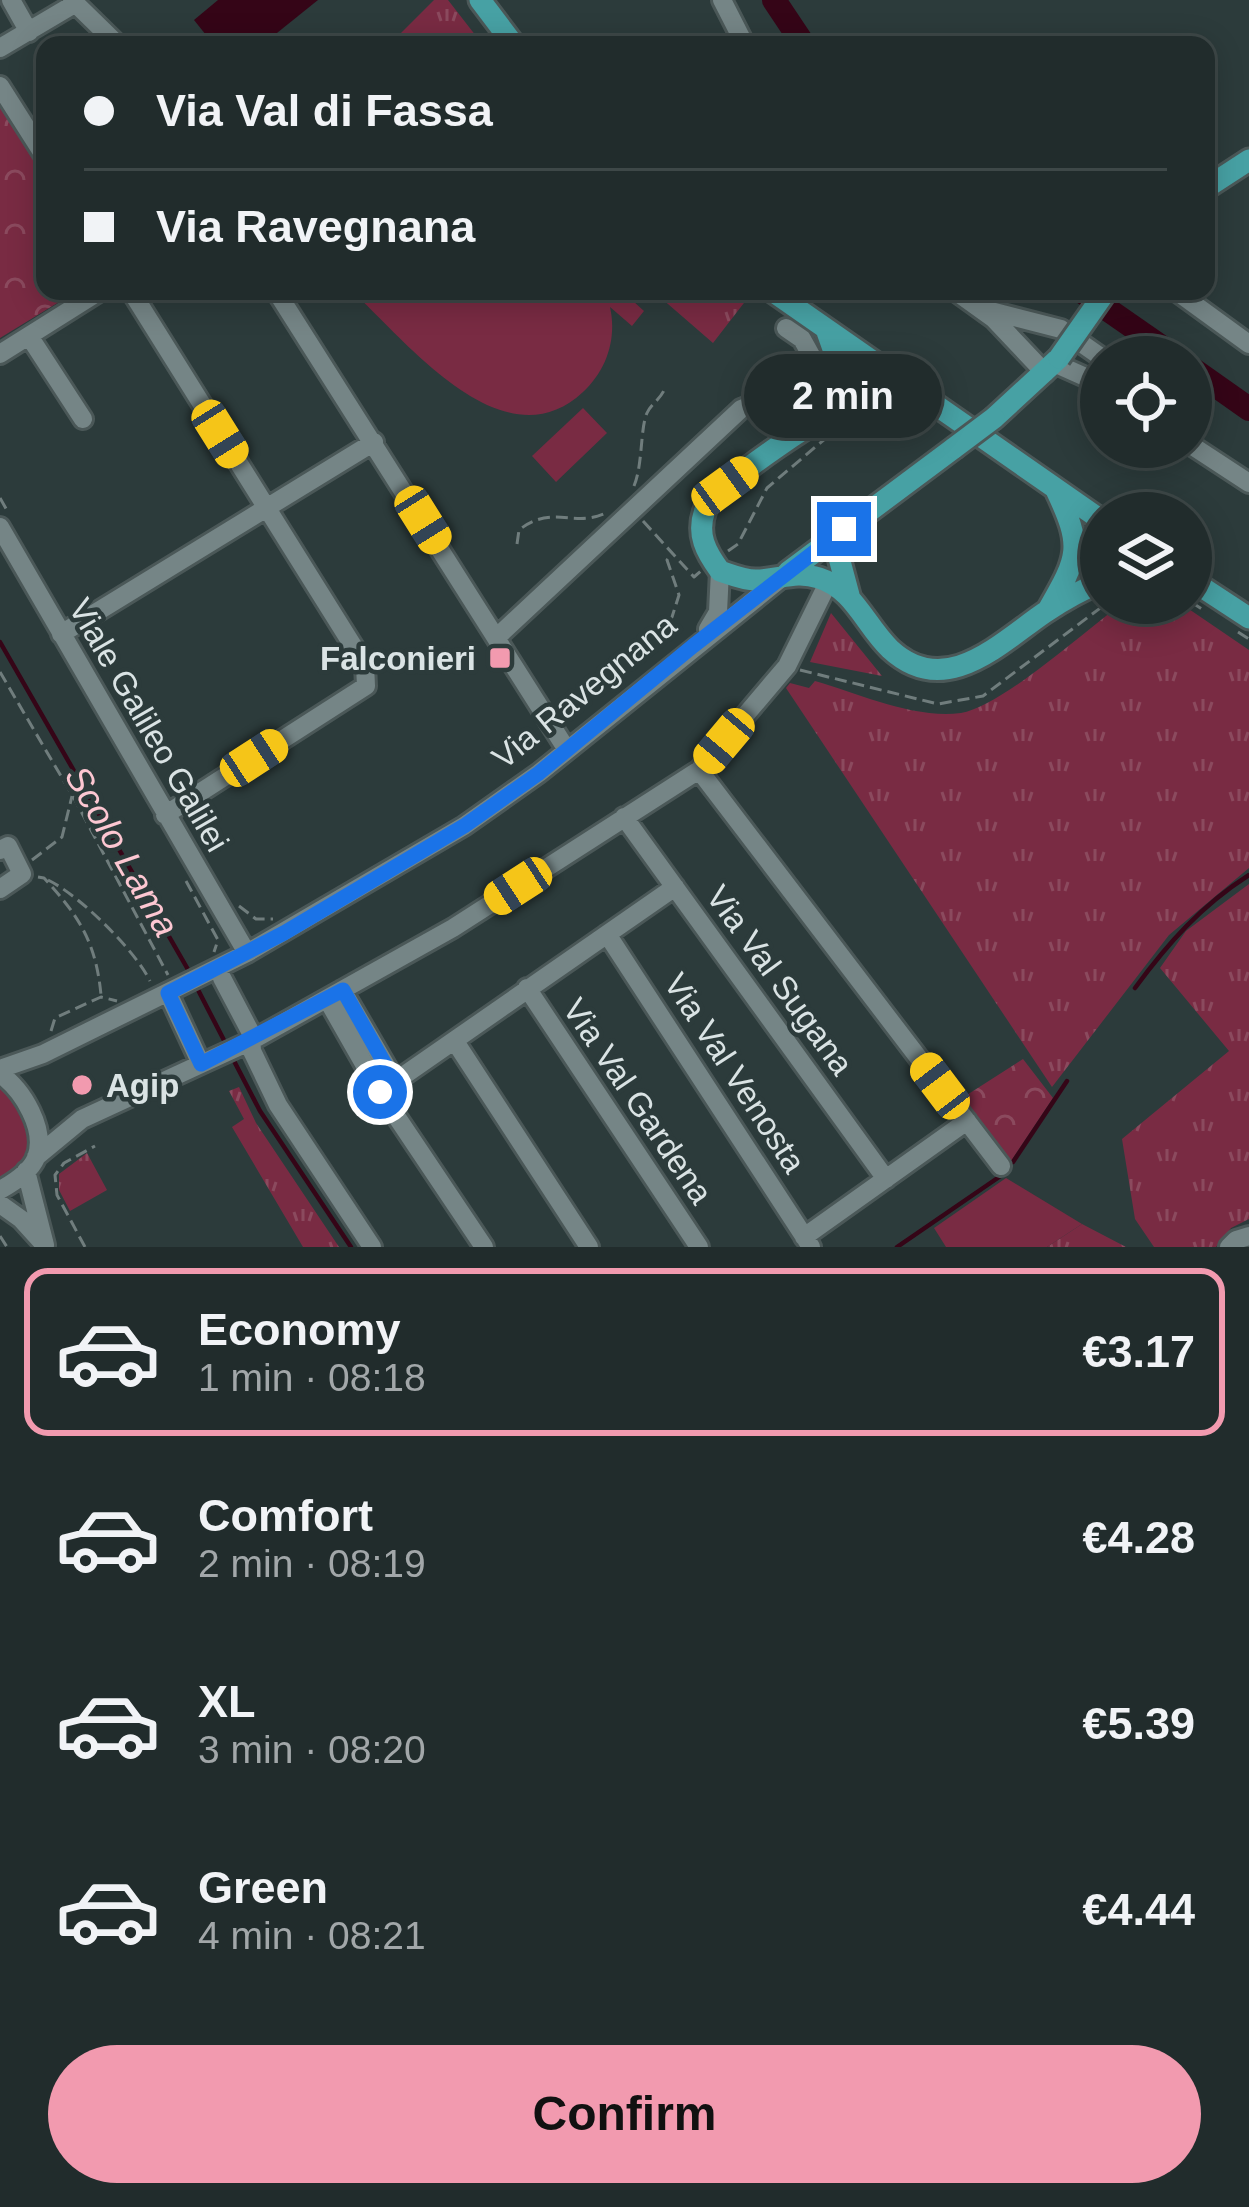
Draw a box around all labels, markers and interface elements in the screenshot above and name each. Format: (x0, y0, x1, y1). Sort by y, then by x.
text: Via Val di Fassa (156, 85, 493, 136)
text: Via Ravegnana (156, 201, 475, 252)
map controls (1080, 336, 1212, 624)
button: locate (1080, 336, 1212, 468)
callout: 2 min (745, 355, 943, 439)
text: 2 min (792, 374, 894, 417)
car (186, 394, 254, 474)
car (685, 450, 765, 522)
car (389, 480, 457, 560)
button: layers (1080, 492, 1212, 624)
route end (817, 502, 871, 556)
street label: Viale Galileo Galilei (62, 592, 236, 858)
street label: Via Ravegnana (485, 605, 684, 776)
place label: Falconieri (320, 640, 476, 677)
marker: Falconieri (487, 645, 513, 671)
car (687, 702, 761, 780)
car (214, 723, 294, 793)
water label: Scolo Lama (57, 758, 187, 944)
car (478, 851, 558, 921)
street label: Via Val Sugana (699, 878, 861, 1082)
street label: Via Val Venosta (657, 966, 813, 1180)
street label: Via Val Gardena (556, 992, 721, 1211)
car (904, 1046, 976, 1126)
route start (353, 1065, 407, 1119)
place label: Agip (106, 1067, 179, 1104)
marker: Agip (69, 1072, 95, 1098)
icon: car (54, 1298, 162, 1406)
text: Economy (198, 1304, 401, 1355)
text: €3.17 (1082, 1326, 1195, 1377)
text: 1 min · 08:18 (198, 1356, 426, 1399)
icon: car (54, 1484, 162, 1592)
text: Comfort (198, 1490, 373, 1541)
text: €4.28 (1082, 1512, 1195, 1563)
text: 2 min · 08:19 (198, 1542, 426, 1585)
icon: car (54, 1670, 162, 1778)
text: XL (198, 1676, 256, 1727)
text: €5.39 (1082, 1698, 1195, 1749)
text: 3 min · 08:20 (198, 1728, 426, 1771)
icon: car (54, 1856, 162, 1964)
text: Green (198, 1862, 328, 1913)
text: €4.44 (1082, 1884, 1195, 1935)
text: 4 min · 08:21 (198, 1914, 426, 1957)
button: Confirm (48, 2045, 1201, 2183)

